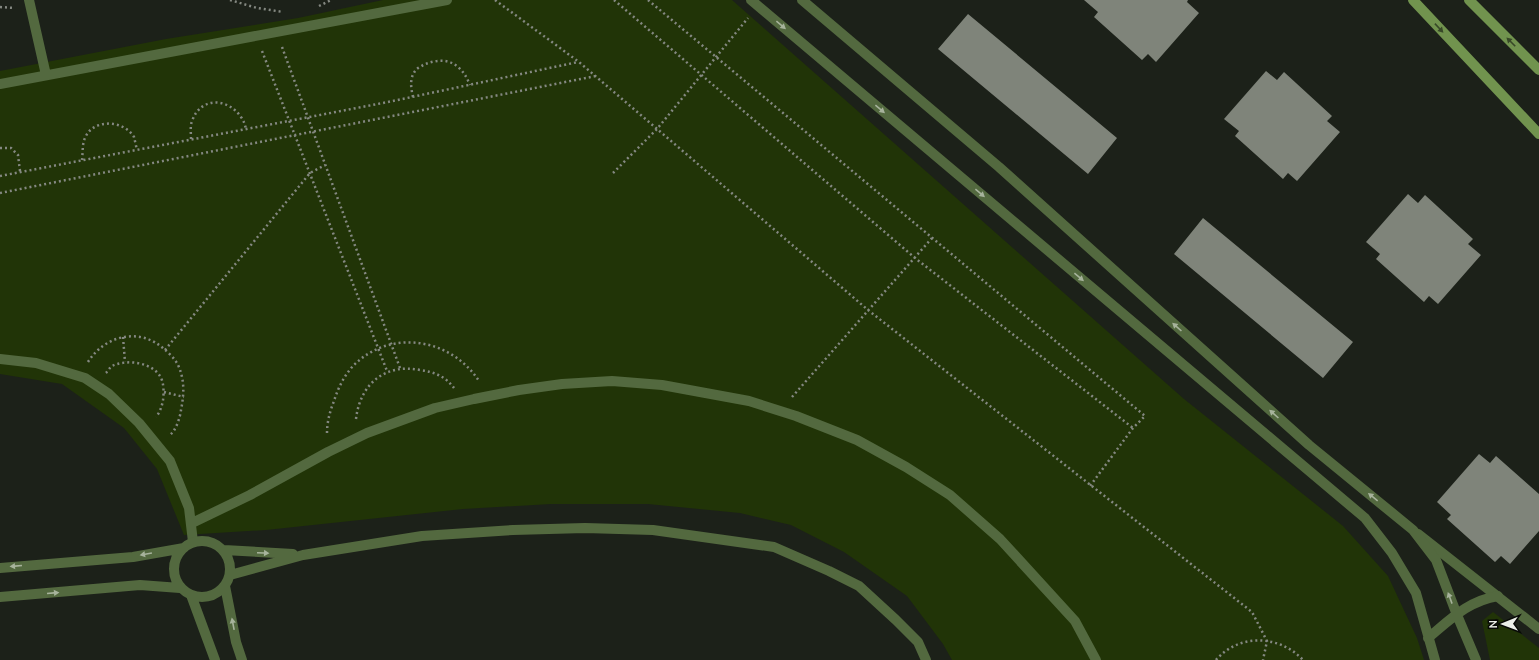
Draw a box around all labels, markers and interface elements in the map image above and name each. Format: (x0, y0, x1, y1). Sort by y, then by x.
one-way arrow (776, 21, 786, 30)
one-way arrow (1435, 23, 1444, 33)
one-way arrow (1506, 37, 1516, 47)
one-way arrow (875, 105, 886, 114)
one-way arrow (974, 188, 985, 197)
one-way arrow (1074, 272, 1084, 281)
one-way arrow (1172, 322, 1182, 332)
one-way arrow (1269, 409, 1279, 419)
one-way arrow (1368, 493, 1379, 502)
one-way arrow (257, 549, 269, 556)
one-way arrow (140, 552, 152, 558)
one-way arrow (10, 563, 22, 570)
one-way arrow (47, 589, 59, 596)
one-way arrow (1447, 592, 1453, 604)
north arrow (1483, 604, 1523, 644)
one-way arrow (229, 617, 235, 630)
text: N (1486, 620, 1501, 628)

